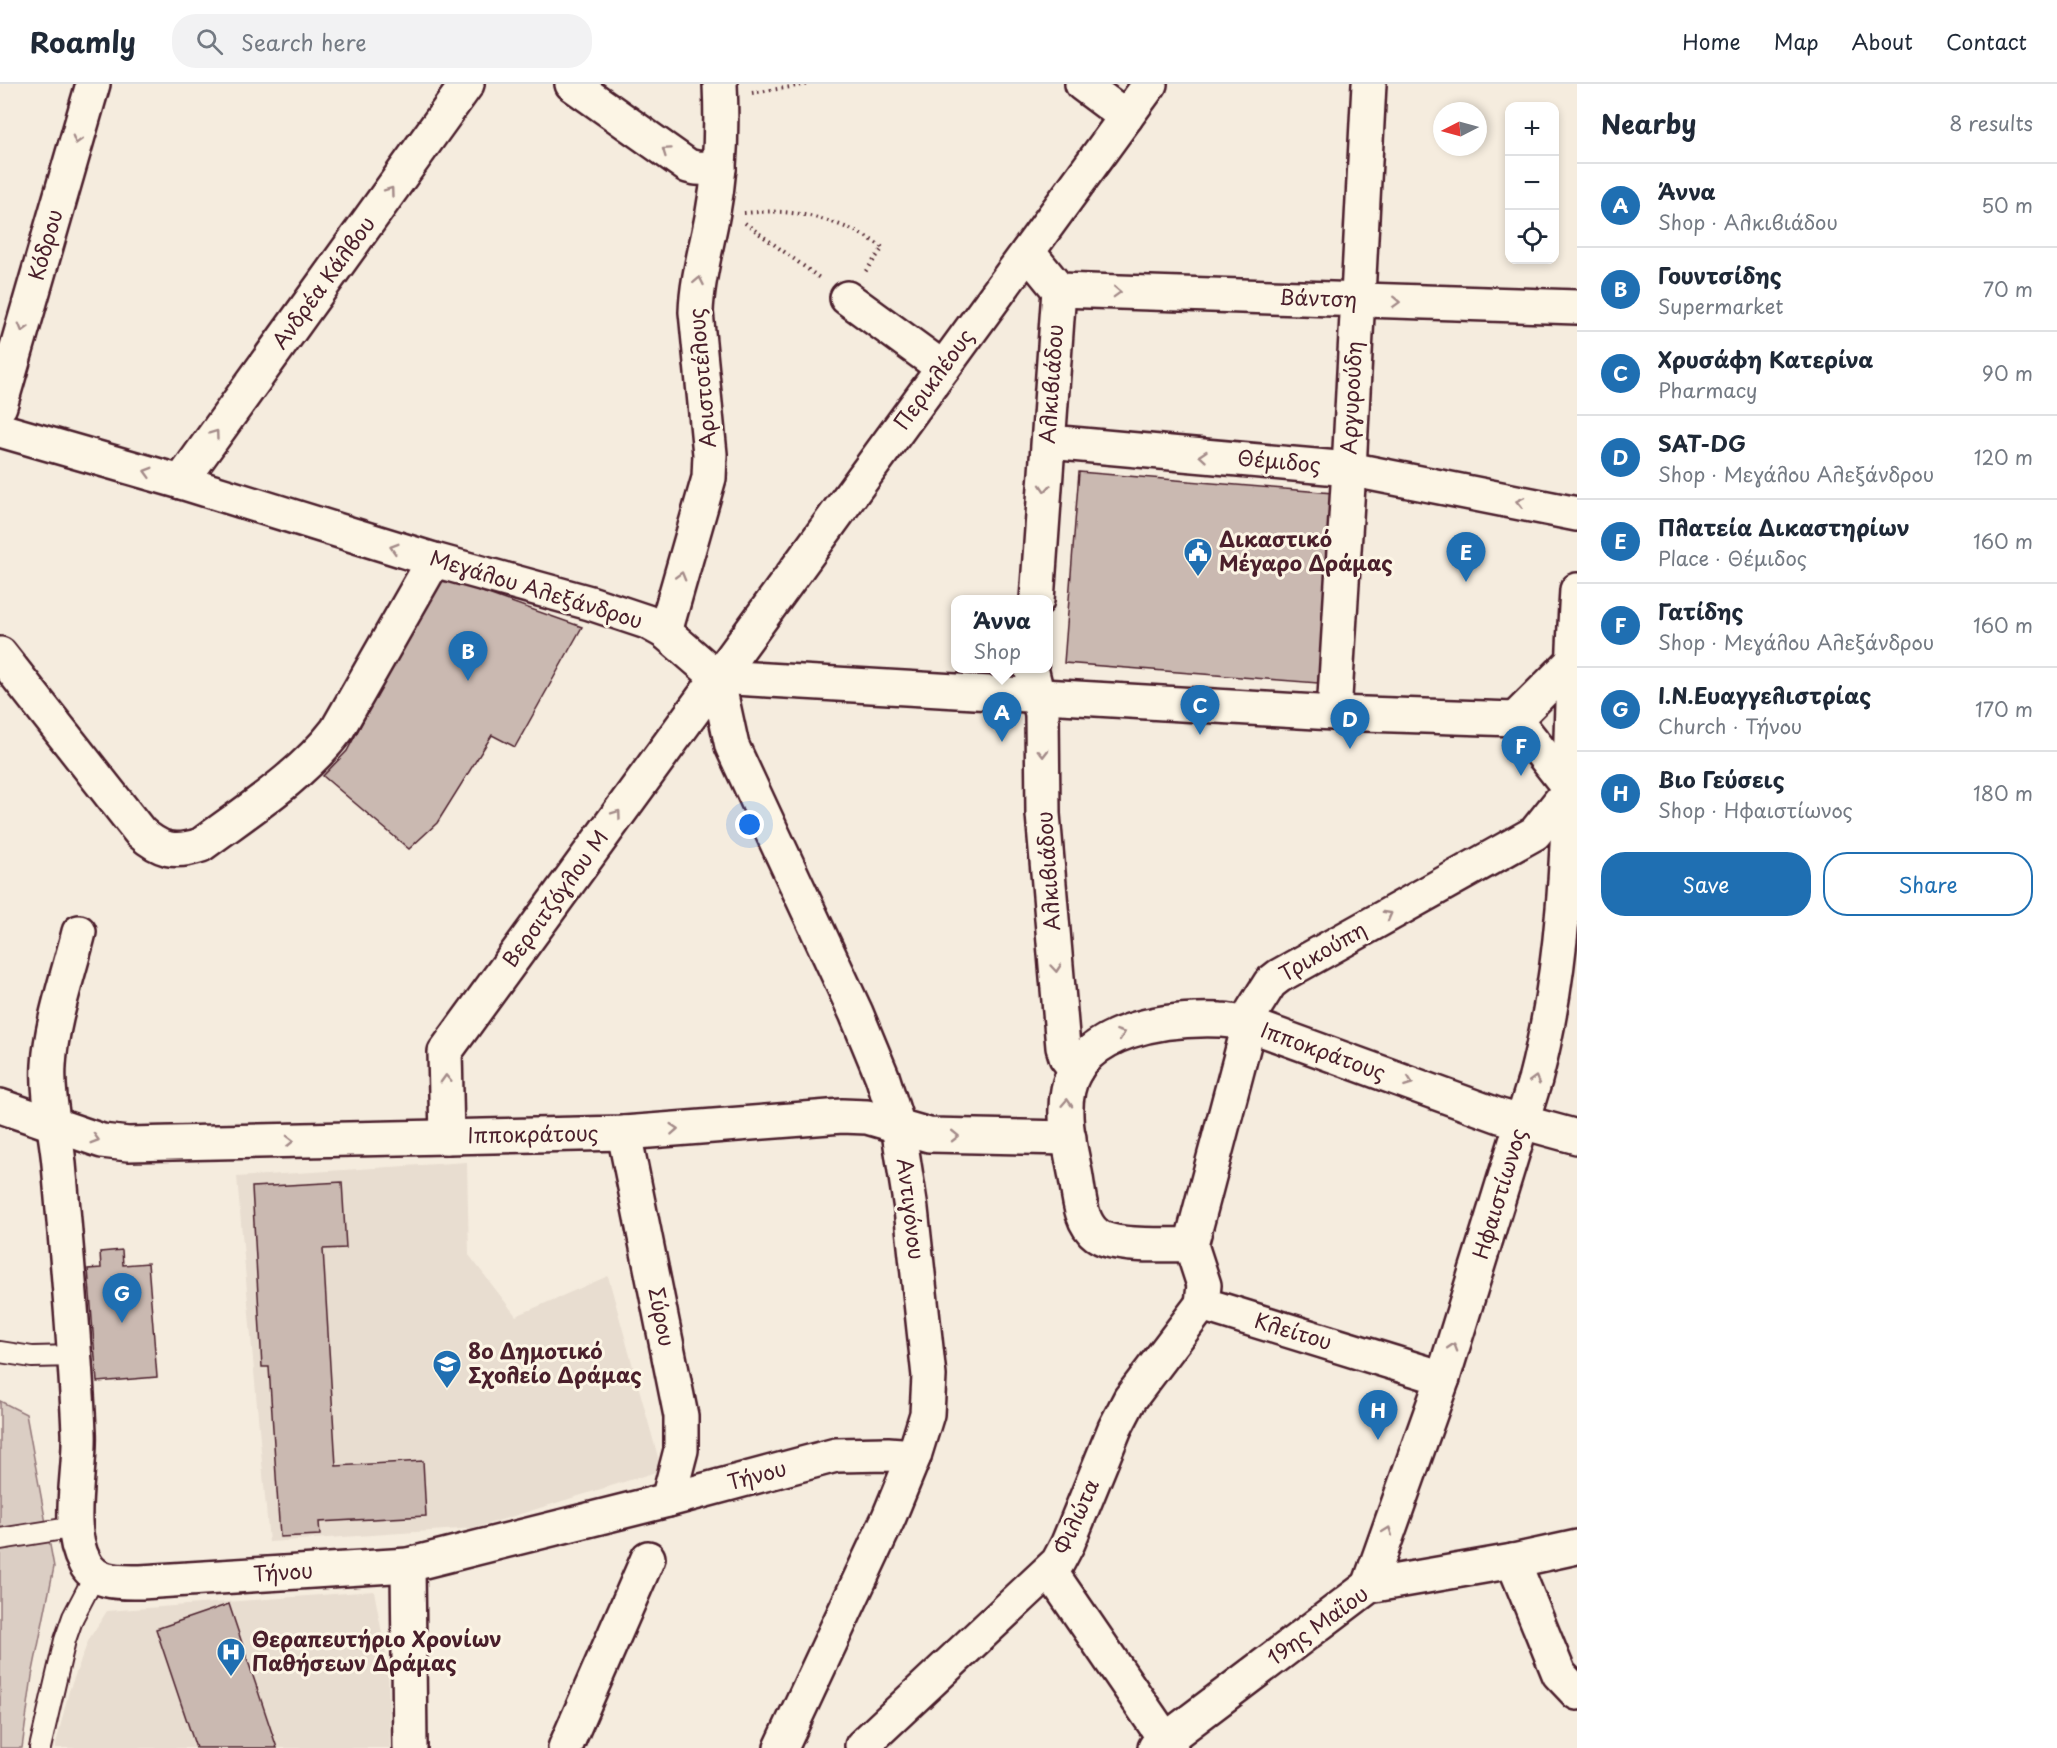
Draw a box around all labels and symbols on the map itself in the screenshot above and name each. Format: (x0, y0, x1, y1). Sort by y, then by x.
north arrow (1433, 102, 1487, 156)
one-way arrow (72, 134, 84, 145)
one-way arrow (662, 147, 673, 158)
one-way arrow (383, 186, 394, 197)
street label: Κόδρου (19, 205, 69, 284)
street label: Ανδρέα Κάλβου (263, 209, 382, 355)
one-way arrow (692, 276, 705, 286)
street label: Βάντση (1279, 280, 1358, 314)
one-way arrow (1113, 285, 1122, 298)
one-way arrow (1391, 296, 1400, 308)
street label: Αριστοτέλους (679, 307, 723, 449)
street label: Περικλέους (885, 321, 980, 436)
one-way arrow (18, 322, 30, 333)
street label: Αλκιβιάδου (1030, 323, 1070, 445)
street label: Αργυρούδη (1331, 340, 1369, 455)
one-way arrow (208, 430, 219, 441)
street label: Θέμιδος (1236, 440, 1322, 480)
one-way arrow (1198, 450, 1207, 463)
one-way arrow (143, 467, 154, 479)
one-way arrow (1039, 483, 1052, 492)
one-way arrow (1515, 496, 1525, 509)
place label: Δικαστικό Μέγαρο Δράμας (1219, 522, 1393, 578)
pin: E (1446, 532, 1486, 582)
public building icon: Δικαστικό Μέγαρο Δράμας (1182, 536, 1214, 578)
street label: Μεγάλου Αλεξάνδρου (426, 540, 647, 636)
one-way arrow (389, 543, 400, 555)
one-way arrow (674, 571, 686, 582)
pin: B (448, 632, 488, 681)
pin: C (1180, 686, 1220, 735)
pin: A (982, 692, 1022, 742)
pin: D (1330, 700, 1370, 749)
pin: F (1502, 726, 1540, 776)
one-way arrow (1037, 748, 1049, 757)
one-way arrow (610, 809, 621, 820)
your location (735, 810, 764, 839)
street label: Αλκιβιάδου (1027, 810, 1067, 932)
street label: Βερσιτζόγλου Μ (494, 823, 615, 973)
one-way arrow (1382, 911, 1393, 922)
street label: Τρικούπη (1272, 912, 1372, 988)
one-way arrow (1049, 964, 1062, 973)
street label: Ιπποκράτους (1257, 1013, 1391, 1088)
one-way arrow (1115, 1028, 1126, 1041)
one-way arrow (439, 1074, 452, 1083)
one-way arrow (1403, 1075, 1414, 1088)
one-way arrow (1528, 1075, 1540, 1086)
one-way arrow (1060, 1098, 1073, 1107)
street label: Ιπποκράτους (467, 1116, 599, 1150)
one-way arrow (669, 1123, 678, 1136)
street label: Ηφαιστίωνος (1463, 1124, 1533, 1263)
one-way arrow (951, 1129, 960, 1142)
one-way arrow (89, 1132, 100, 1144)
one-way arrow (285, 1135, 294, 1147)
street label: Αντιγόνου (890, 1156, 934, 1261)
pin: G (102, 1274, 142, 1323)
street label: Σύρου (642, 1284, 684, 1349)
street label: Κλείτου (1251, 1303, 1336, 1357)
place label: 8ο Δημοτικό Σχολείο Δράμας (468, 1334, 642, 1390)
one-way arrow (1446, 1342, 1458, 1353)
school or university icon: 8ο Δημοτικό Σχολείο Δράμας (431, 1348, 463, 1390)
pin: H (1358, 1390, 1398, 1440)
street label: Τήνου (723, 1451, 790, 1497)
street label: Φιλώτα (1044, 1473, 1106, 1559)
one-way arrow (1381, 1526, 1394, 1537)
street label: Τήνου (252, 1553, 314, 1589)
street label: 19ης Μαΐου (1260, 1577, 1374, 1672)
place label: Θεραπευτήριο Χρονίων Παθήσεων Δράμας (252, 1622, 502, 1678)
hospital icon: Θεραπευτήριο Χρονίων Παθήσεων Δράμας (215, 1636, 247, 1678)

